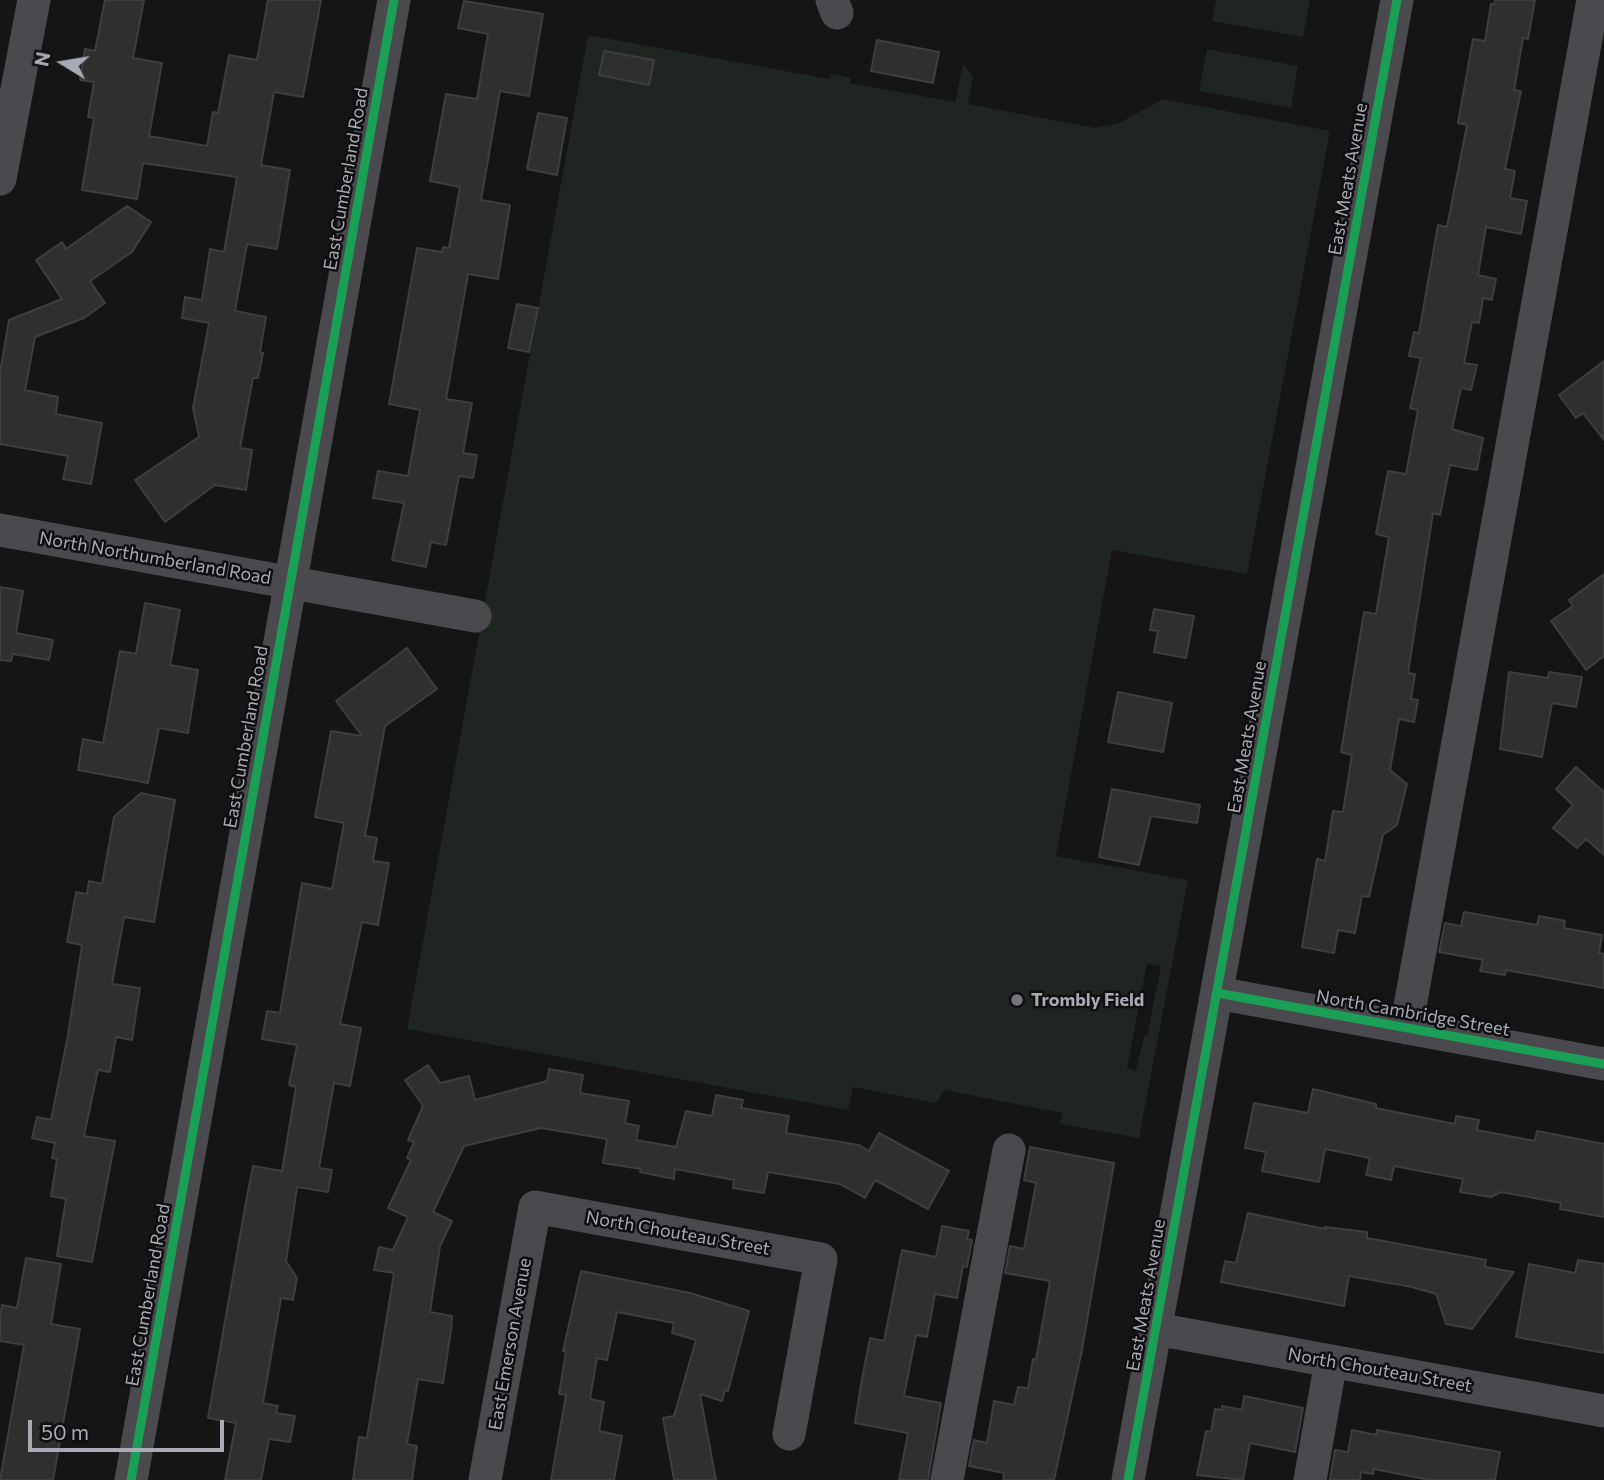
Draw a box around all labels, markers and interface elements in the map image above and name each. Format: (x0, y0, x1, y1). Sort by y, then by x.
north arrow (28, 28, 98, 98)
text: N (29, 50, 55, 68)
street label: East Cumberland Road (319, 86, 373, 272)
street label: East Meats Avenue (1324, 101, 1372, 257)
street label: North Northumberland Road (37, 527, 273, 589)
street label: East Cumberland Road (219, 644, 273, 830)
street label: East Meats Avenue (1223, 659, 1271, 815)
street label: North Cambridge Street (1314, 985, 1512, 1041)
place label: Trombly Field (1031, 989, 1144, 1011)
marker: Trombly Field (1009, 992, 1025, 1008)
street label: East Cumberland Road (121, 1202, 175, 1388)
street label: North Chouteau Street (584, 1206, 772, 1260)
street label: East Meats Avenue (1122, 1217, 1170, 1373)
street label: East Emerson Avenue (484, 1256, 536, 1432)
street label: North Chouteau Street (1286, 1343, 1474, 1397)
scale bar (32, 1406, 228, 1450)
text: 50 m (41, 1419, 89, 1444)

